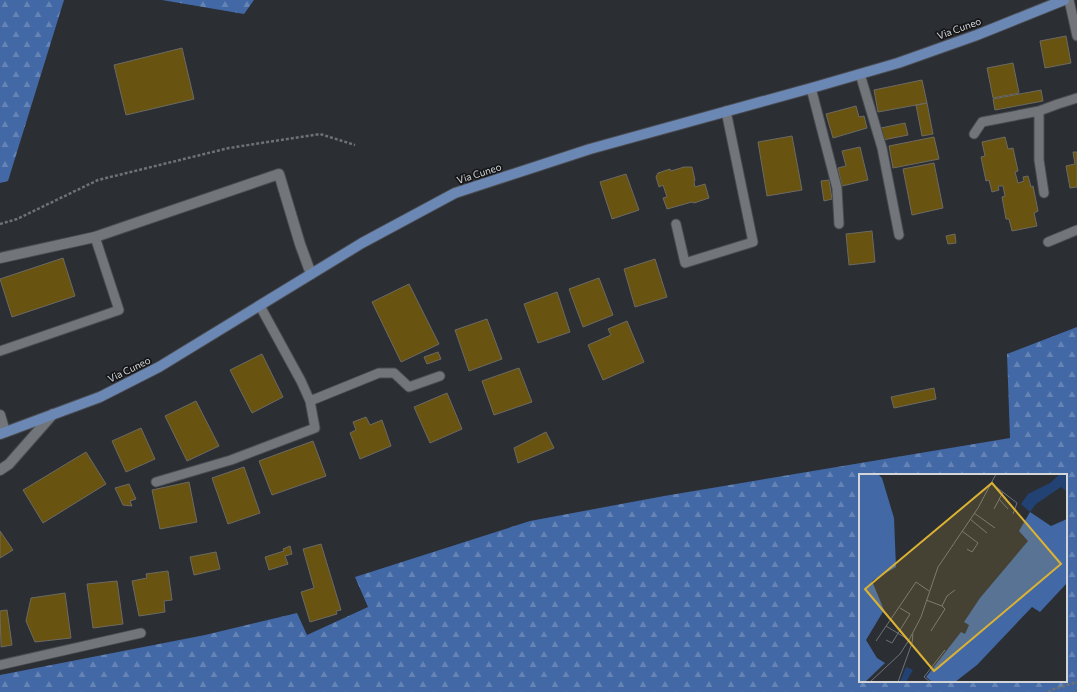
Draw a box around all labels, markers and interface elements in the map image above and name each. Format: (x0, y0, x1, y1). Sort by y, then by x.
street label: Via Cuneo (935, 14, 983, 42)
street label: Via Cuneo (455, 160, 503, 186)
street label: Via Cuneo (106, 354, 152, 384)
inset map (859, 474, 1067, 682)

